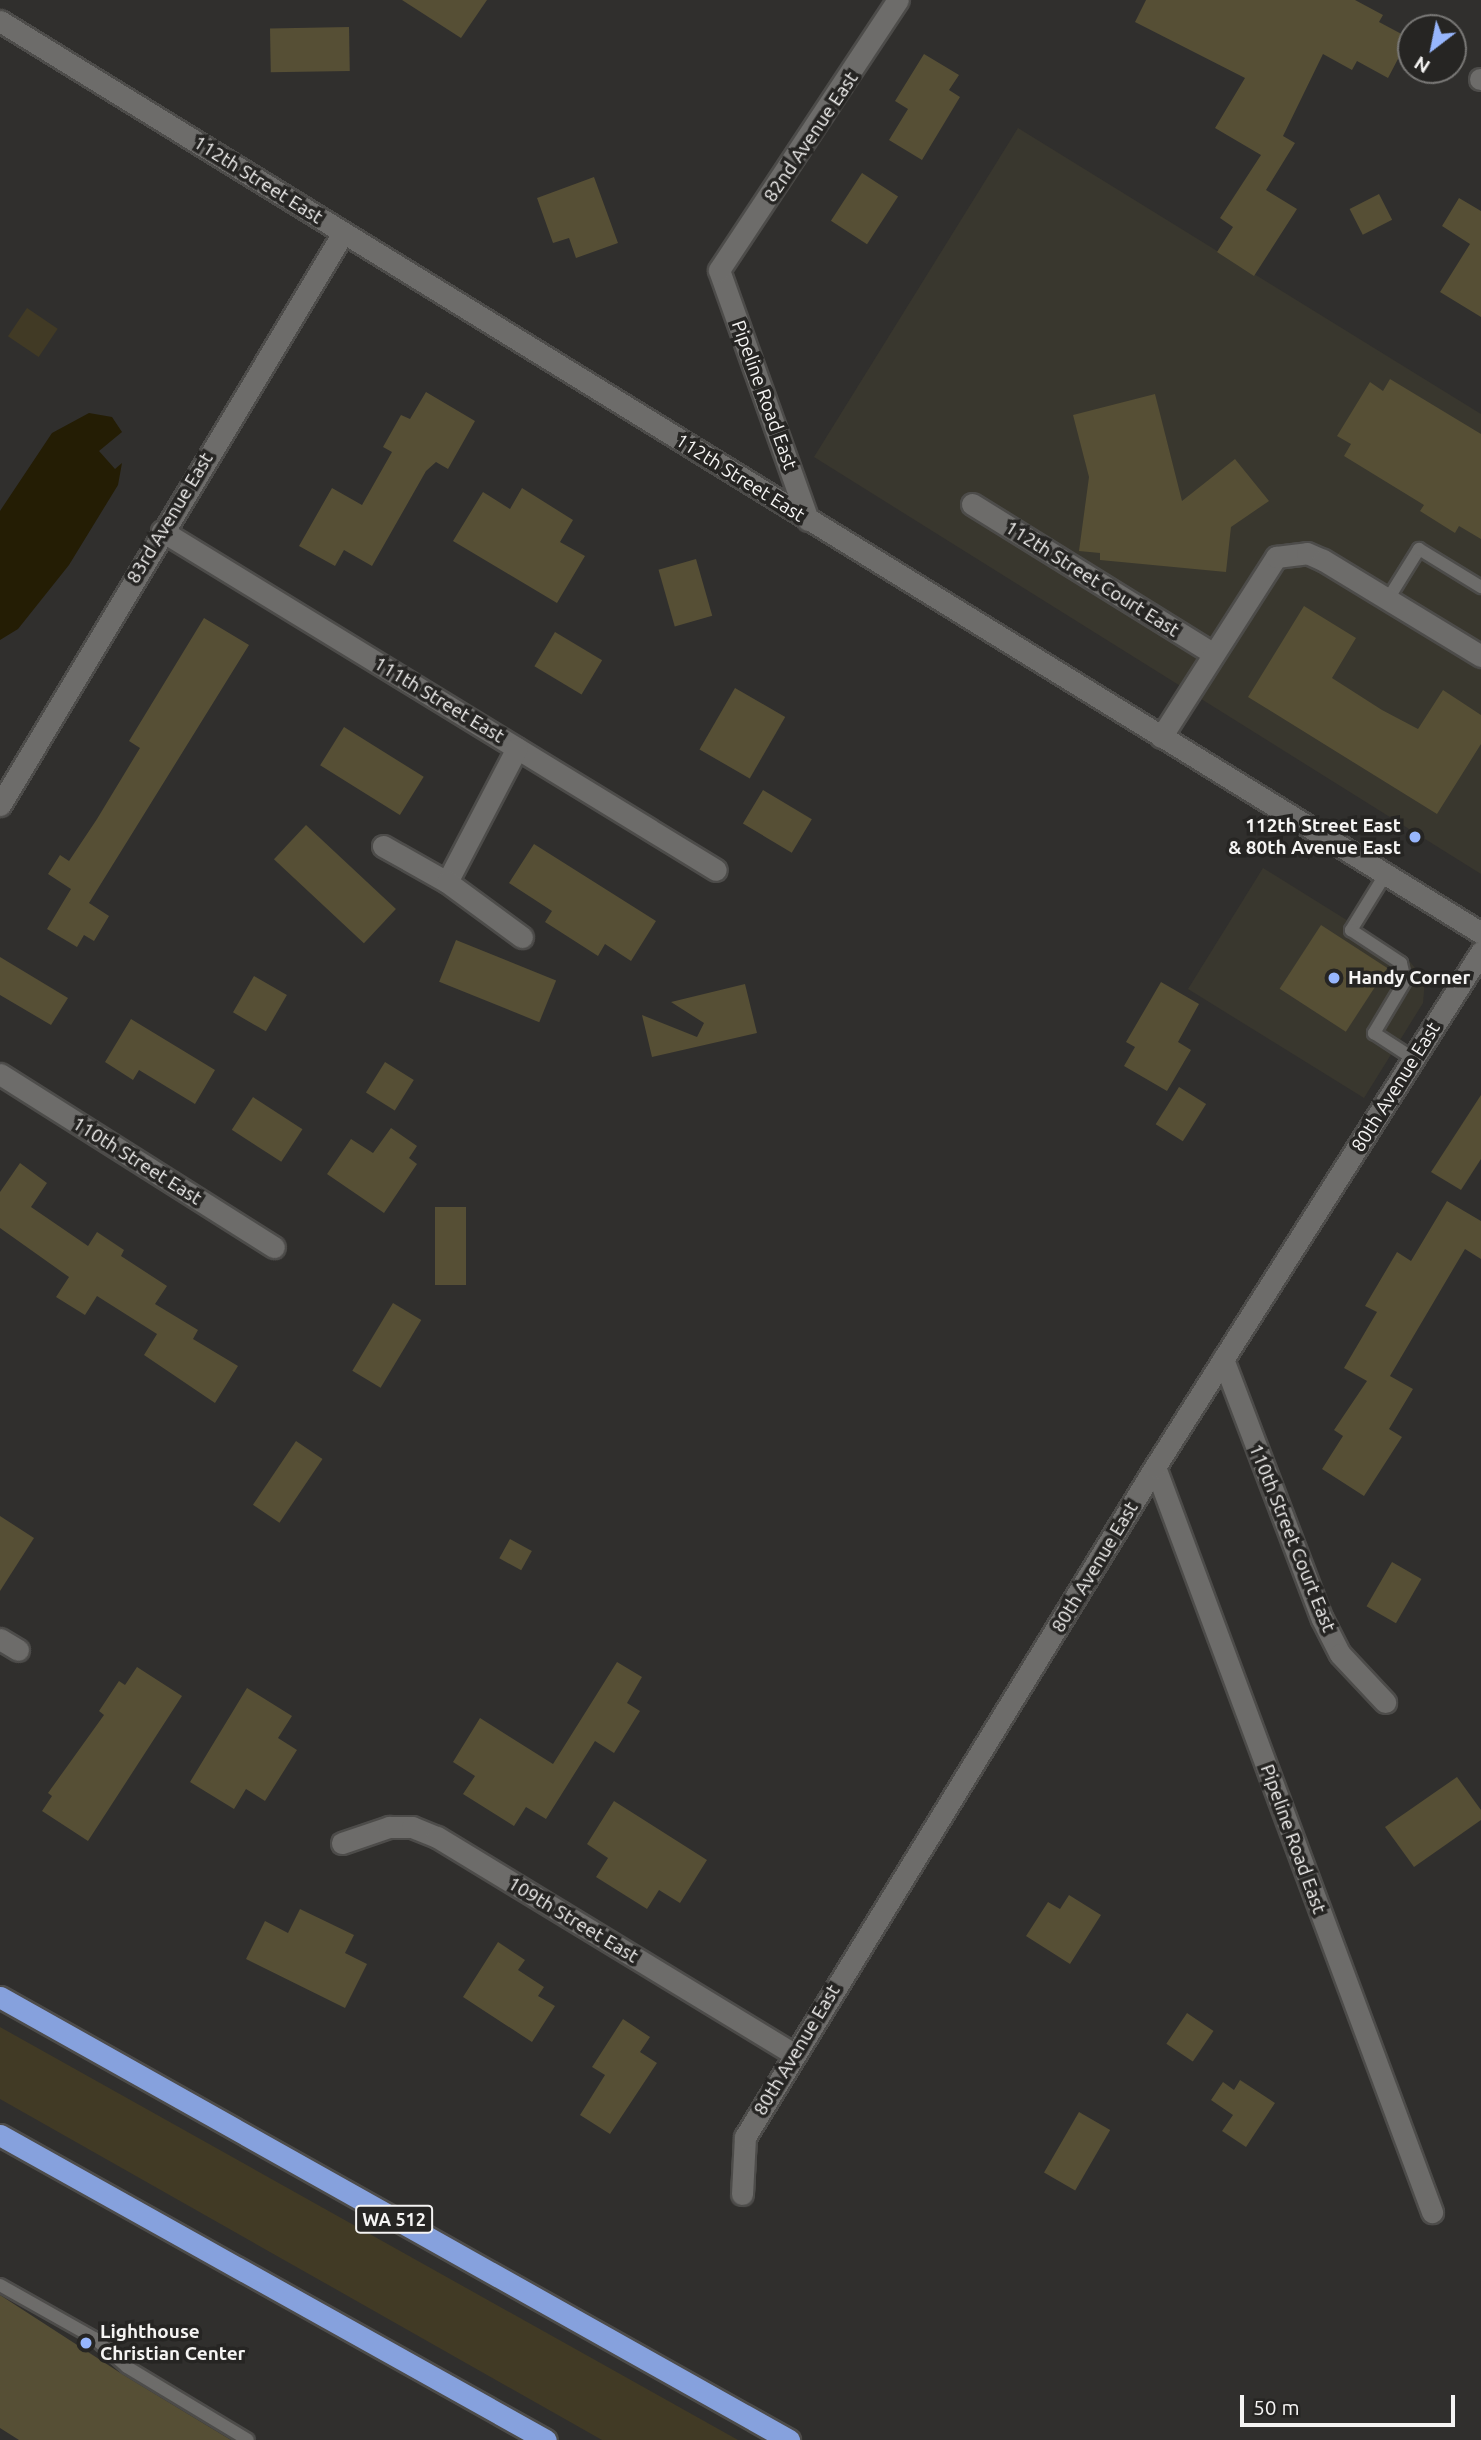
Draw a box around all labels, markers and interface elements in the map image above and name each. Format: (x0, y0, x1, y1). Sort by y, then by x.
north arrow (1397, 14, 1467, 84)
text: N (1410, 52, 1434, 78)
street label: 82nd Avenue East (759, 68, 863, 206)
street label: 112th Street East (189, 131, 327, 229)
street label: Pipeline Road East (726, 317, 802, 473)
street label: 112th Street East (671, 429, 809, 527)
street label: 83rd Avenue East (122, 448, 218, 588)
street label: 112th Street Court East (1001, 516, 1183, 642)
street label: 111th Street East (370, 652, 508, 748)
place label: 112th Street East & 80th Avenue East (1228, 815, 1401, 859)
marker: 112th Street East & 80th Avenue East (1407, 829, 1423, 845)
place label: Handy Corner (1348, 967, 1470, 989)
marker: Handy Corner (1326, 970, 1342, 986)
street label: 80th Avenue East (1347, 1018, 1445, 1156)
street label: 110th Street East (68, 1112, 206, 1210)
street label: 110th Street Court East (1244, 1441, 1340, 1635)
street label: 80th Avenue East (1047, 1497, 1143, 1637)
street label: Pipeline Road East (1255, 1761, 1331, 1917)
street label: 109th Street East (504, 1872, 642, 1968)
street label: 80th Avenue East (749, 1980, 845, 2120)
road number: WA 512 (354, 2204, 434, 2234)
place label: Lighthouse Christian Center (100, 2321, 245, 2365)
marker: Lighthouse Christian Center (78, 2335, 94, 2351)
scale bar (1243, 2380, 1458, 2424)
text: 50 m (1253, 2395, 1300, 2419)

